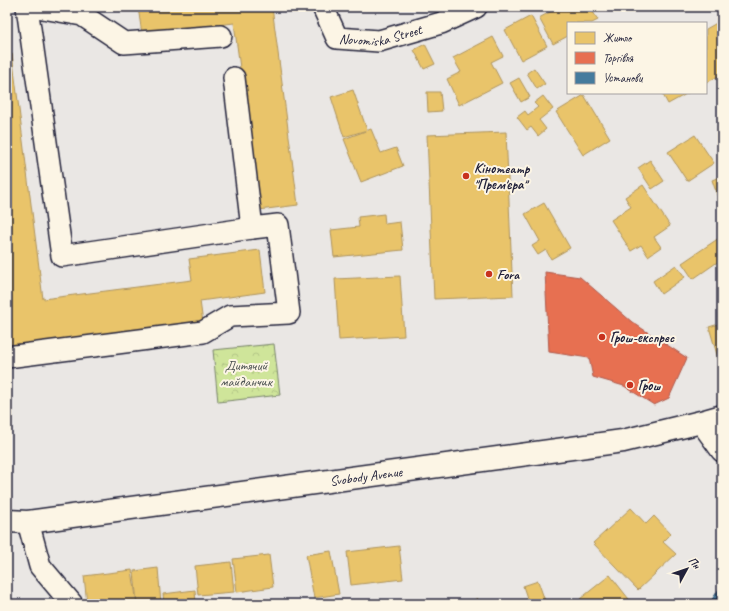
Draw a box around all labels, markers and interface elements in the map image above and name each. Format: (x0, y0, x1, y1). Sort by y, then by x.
street label: Novomiska Street (338, 20, 425, 49)
legend (567, 22, 707, 94)
text: Житло (603, 30, 633, 46)
text: Торгівля (603, 50, 634, 66)
text: Установи (603, 70, 644, 86)
place label: Кінотеатр "Прем'єра" (474, 160, 531, 193)
marker: Кінотеатр "Прем'єра" (461, 171, 471, 181)
place label: Fora (497, 266, 520, 283)
marker: Fora (484, 269, 494, 279)
place label: Грош-експрес (610, 329, 675, 346)
marker: Грош-експрес (597, 332, 607, 342)
park label: Дитячий майданчик (220, 357, 274, 390)
place label: Грош (638, 377, 661, 394)
marker: Грош (625, 380, 635, 390)
street label: Svobody Avenue (329, 462, 404, 489)
north arrow (667, 549, 707, 589)
text: Пн (686, 554, 704, 572)

